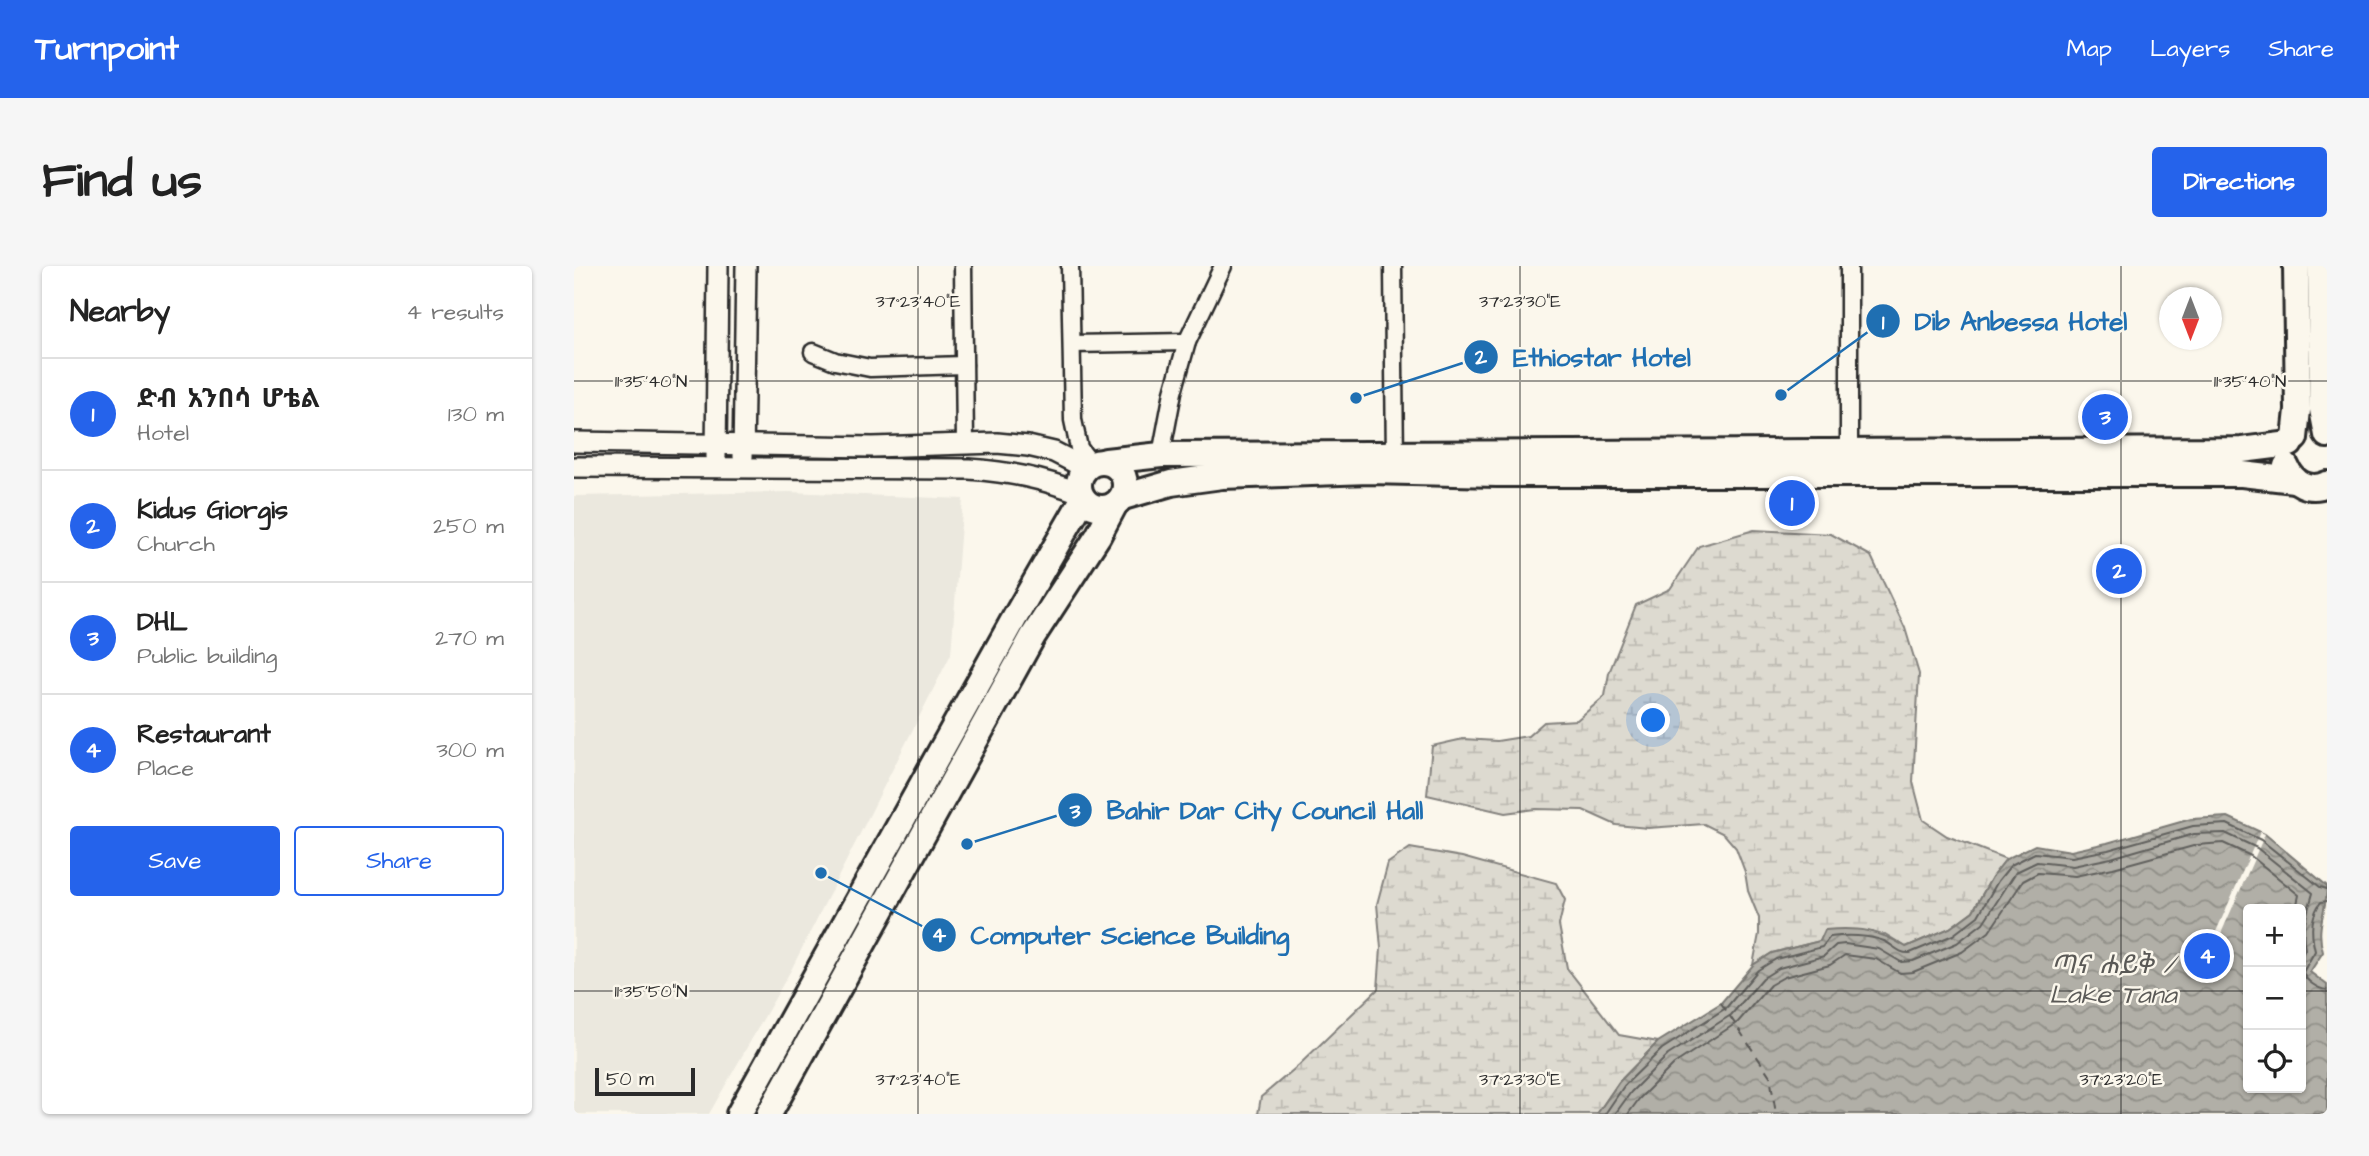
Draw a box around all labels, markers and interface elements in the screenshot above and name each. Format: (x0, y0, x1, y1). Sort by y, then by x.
text: Turnpoint (35, 26, 179, 72)
text: Map (2067, 32, 2112, 66)
text: Layers (2150, 32, 2230, 66)
text: Share (2268, 32, 2334, 66)
button: Directions (2152, 147, 2327, 217)
text: Find us (42, 148, 202, 216)
north arrow (2159, 287, 2222, 350)
text: 37°23'40"E (875, 289, 961, 314)
text: 37°23'30"E (1479, 289, 1561, 314)
text: Nearby (70, 291, 170, 333)
text: 4 results (406, 296, 504, 328)
callout: Dib Anbessa Hotel (1866, 298, 2141, 345)
text: Dib Anbessa Hotel (1915, 304, 2127, 340)
text: 1 (1882, 308, 1885, 337)
callout: Ethiostar Hotel (1464, 333, 1705, 380)
text: Ethiostar Hotel (1513, 340, 1691, 376)
text: 2 (1474, 343, 1488, 372)
text: 11°35'40"N (615, 369, 687, 394)
text: 11°35'40"N (2214, 369, 2286, 394)
text: ድብ አንበሳ ሆቴል (137, 381, 320, 417)
pin: 3 (2082, 391, 2128, 443)
text: 1 (92, 398, 94, 430)
text: 130 m (448, 398, 504, 430)
text: Hotel (137, 417, 189, 449)
pin: 1 (1769, 477, 1815, 529)
text: Kidus Giorgis (137, 492, 288, 528)
text: 2 (86, 510, 100, 542)
text: 250 m (433, 510, 504, 542)
text: Church (137, 528, 215, 560)
pin: 2 (2096, 545, 2142, 597)
text: DHL (137, 604, 188, 640)
text: 3 (87, 622, 99, 654)
text: 270 m (435, 622, 504, 654)
text: Public building (137, 640, 277, 672)
your location (1636, 703, 1670, 737)
text: Restaurant (137, 716, 271, 752)
text: 4 (85, 734, 101, 766)
text: 300 m (436, 734, 504, 766)
text: Place (137, 752, 194, 784)
callout: Bahir Dar City Council Hall (1057, 787, 1437, 834)
text: Bahir Dar City Council Hall (1107, 793, 1423, 832)
text: 3 (1069, 797, 1081, 826)
button: Save (70, 826, 280, 896)
button: Share (294, 826, 504, 896)
map controls (2243, 904, 2306, 1093)
button: + (2243, 904, 2306, 967)
callout: Computer Science Building (921, 912, 1303, 959)
text: Computer Science Building (971, 918, 1290, 957)
text: 4 (932, 921, 947, 950)
pin: 4 (2184, 930, 2230, 982)
water label: ጣና ሐይቅ / Lake Tana (2049, 947, 2180, 1013)
button: − (2243, 967, 2306, 1030)
text: 11°35'50"N (614, 979, 688, 1004)
button: locate (2243, 1030, 2306, 1093)
scale bar (595, 1065, 695, 1097)
text: 50 m (606, 1066, 654, 1093)
text: 37°23'40"E (875, 1067, 961, 1092)
text: 37°23'30"E (1479, 1067, 1561, 1092)
text: 37°23'20"E (2079, 1067, 2163, 1092)

